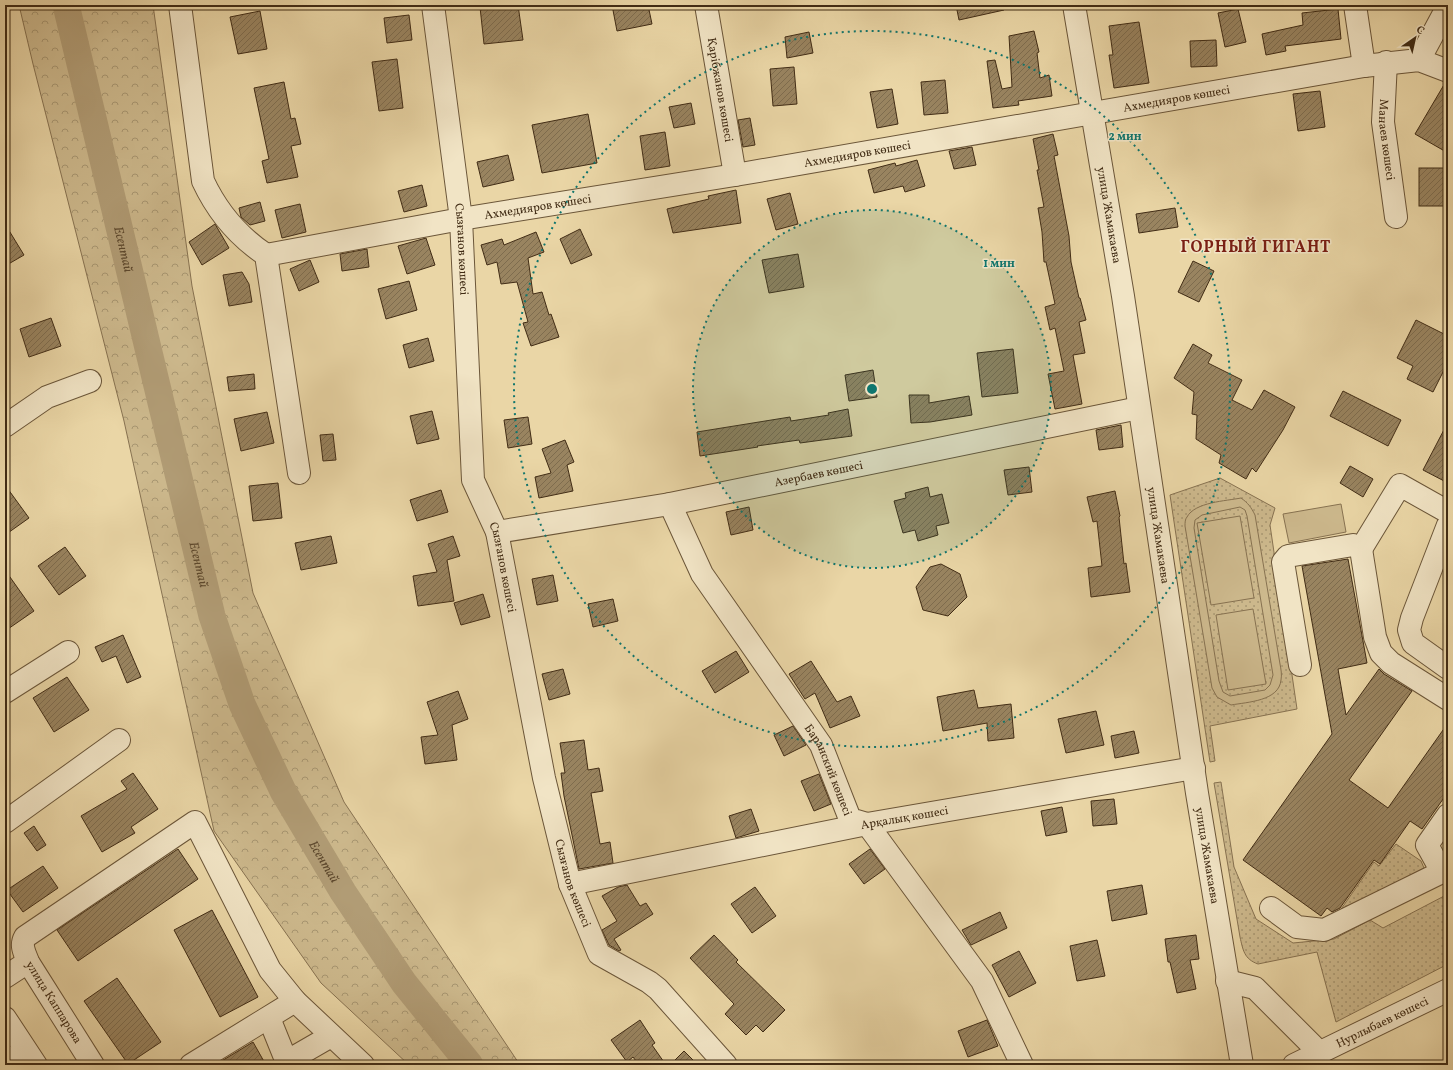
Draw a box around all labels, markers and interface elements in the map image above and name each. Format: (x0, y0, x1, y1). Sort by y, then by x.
north arrow (1395, 18, 1435, 58)
text: С (1413, 23, 1427, 39)
street label: Қарібжанов көшесі (703, 36, 736, 144)
street label: Ахмедияров көшесі (1122, 82, 1232, 117)
street label: Манаев көшесі (1374, 99, 1398, 182)
text: 2 мин (1108, 129, 1142, 145)
street label: Ахмедияров көшесі (803, 138, 913, 172)
street label: улица Жамакаева (1092, 166, 1124, 265)
street label: Ахмедияров көшесі (483, 191, 593, 224)
street label: Сызғанов көшесі (450, 202, 472, 296)
water label: Есентай (108, 225, 137, 275)
district label: ГОРНЫЙ ГИГАНТ (1180, 236, 1332, 259)
text: 1 мин (983, 256, 1015, 272)
centre of rings (865, 382, 879, 396)
street label: Азербаев көшесі (773, 458, 865, 491)
street label: улица Жамакаева (1143, 486, 1173, 585)
street label: Сызғанов көшесі (484, 520, 519, 614)
water label: Есентай (184, 540, 212, 590)
street label: Баранский көшесі (800, 721, 855, 819)
street label: Арқалық көшесі (859, 803, 950, 834)
street label: улица Жамакаева (1190, 806, 1222, 905)
water label: Есентай (303, 838, 343, 887)
street label: Сызғанов көшесі (550, 838, 594, 930)
street label: улица Каппарова (21, 958, 85, 1047)
street label: Нурлыбаев көшесі (1334, 994, 1432, 1052)

